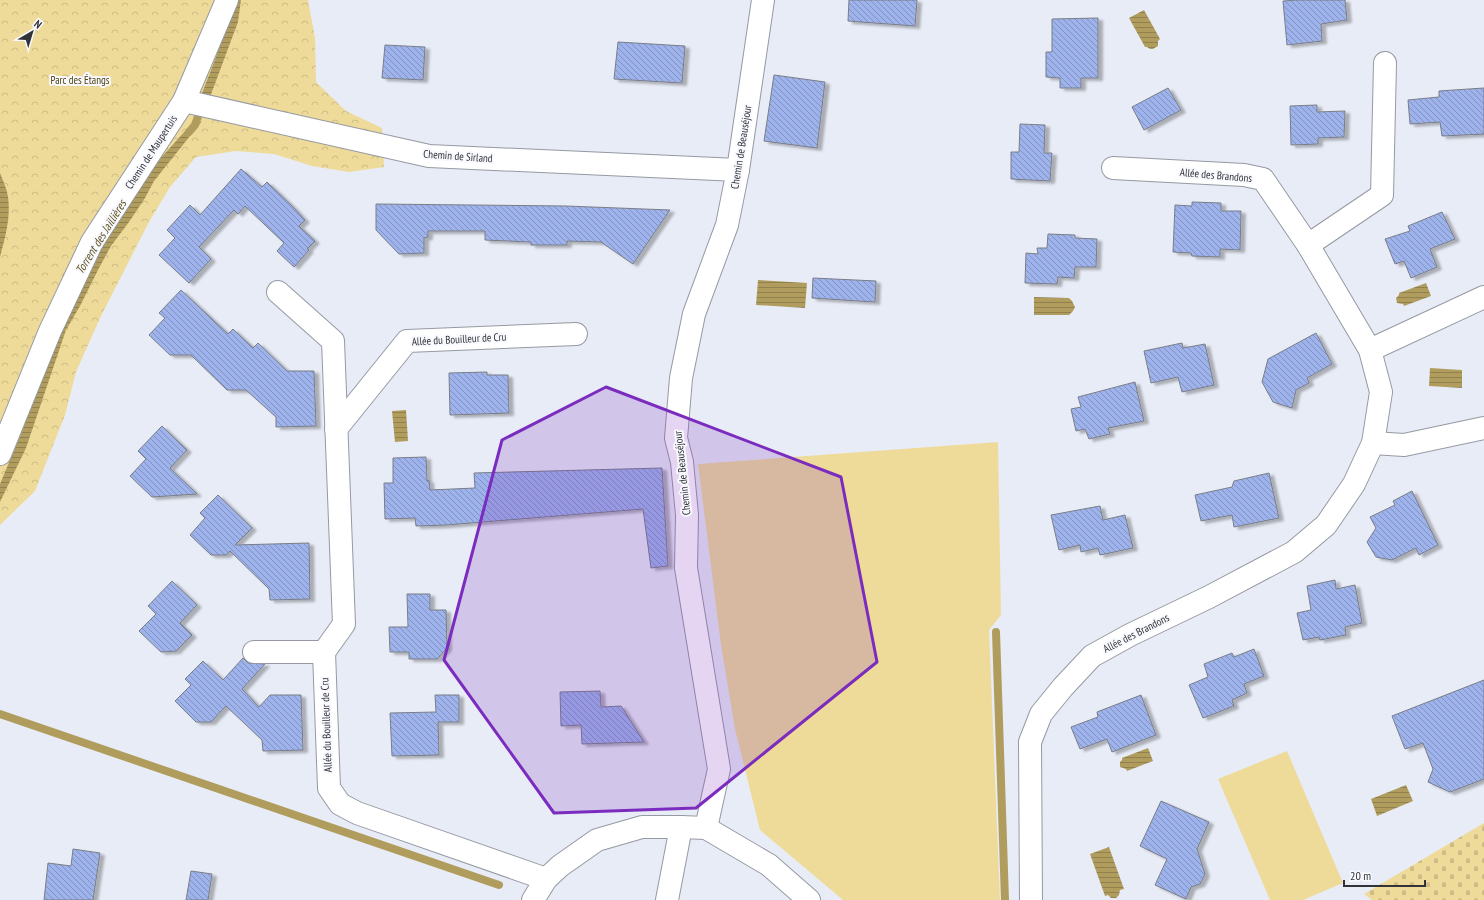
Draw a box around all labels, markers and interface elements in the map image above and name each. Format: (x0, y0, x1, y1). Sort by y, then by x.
north arrow (12, 12, 52, 52)
text: N (32, 17, 45, 31)
park label: Parc des Étangs (51, 73, 110, 87)
street label: Chemin de Beauséjour (727, 104, 755, 190)
street label: Chemin de Maupertuis (122, 112, 180, 192)
street label: Chemin de Sirland (423, 147, 493, 165)
street label: Allée des Brandons (1179, 165, 1253, 185)
water label: Torrent des Jaillières (72, 195, 130, 277)
street label: Allée du Bouilleur de Cru (411, 330, 507, 348)
street label: Chemin de Beauséjour (671, 430, 693, 516)
street label: Allée des Brandons (1101, 610, 1172, 656)
street label: Allée du Bouilleur de Cru (317, 677, 335, 773)
scale bar (1344, 862, 1425, 888)
text: 20 m (1350, 868, 1371, 883)

